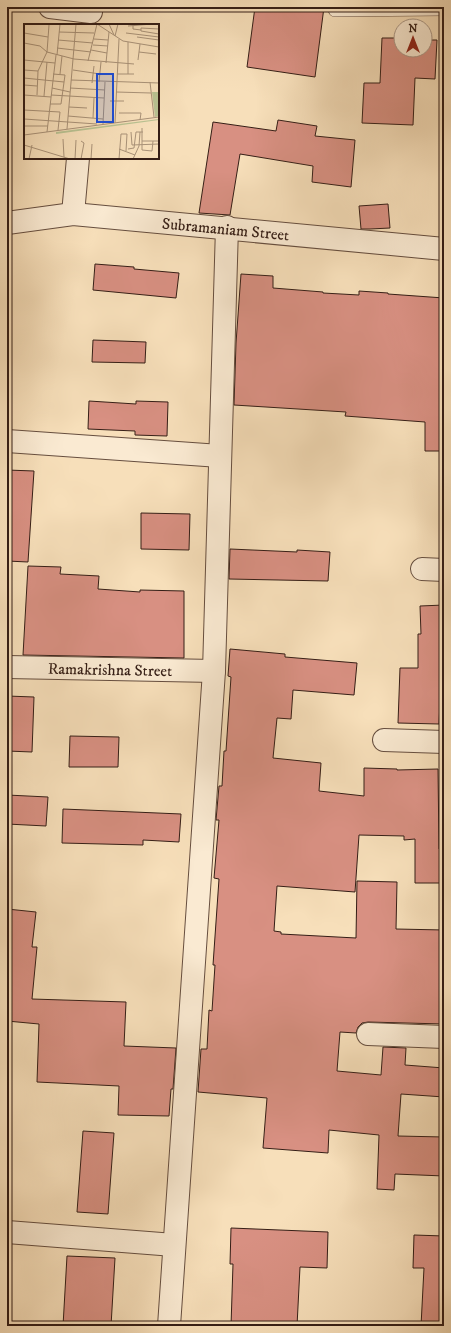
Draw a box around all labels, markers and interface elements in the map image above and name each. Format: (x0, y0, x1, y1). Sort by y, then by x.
north arrow (393, 18, 433, 58)
text: N (408, 22, 418, 36)
inset map (24, 24, 159, 159)
street label: Subramaniam Street (161, 213, 290, 245)
street label: Ramakrishna Street (48, 659, 172, 681)

